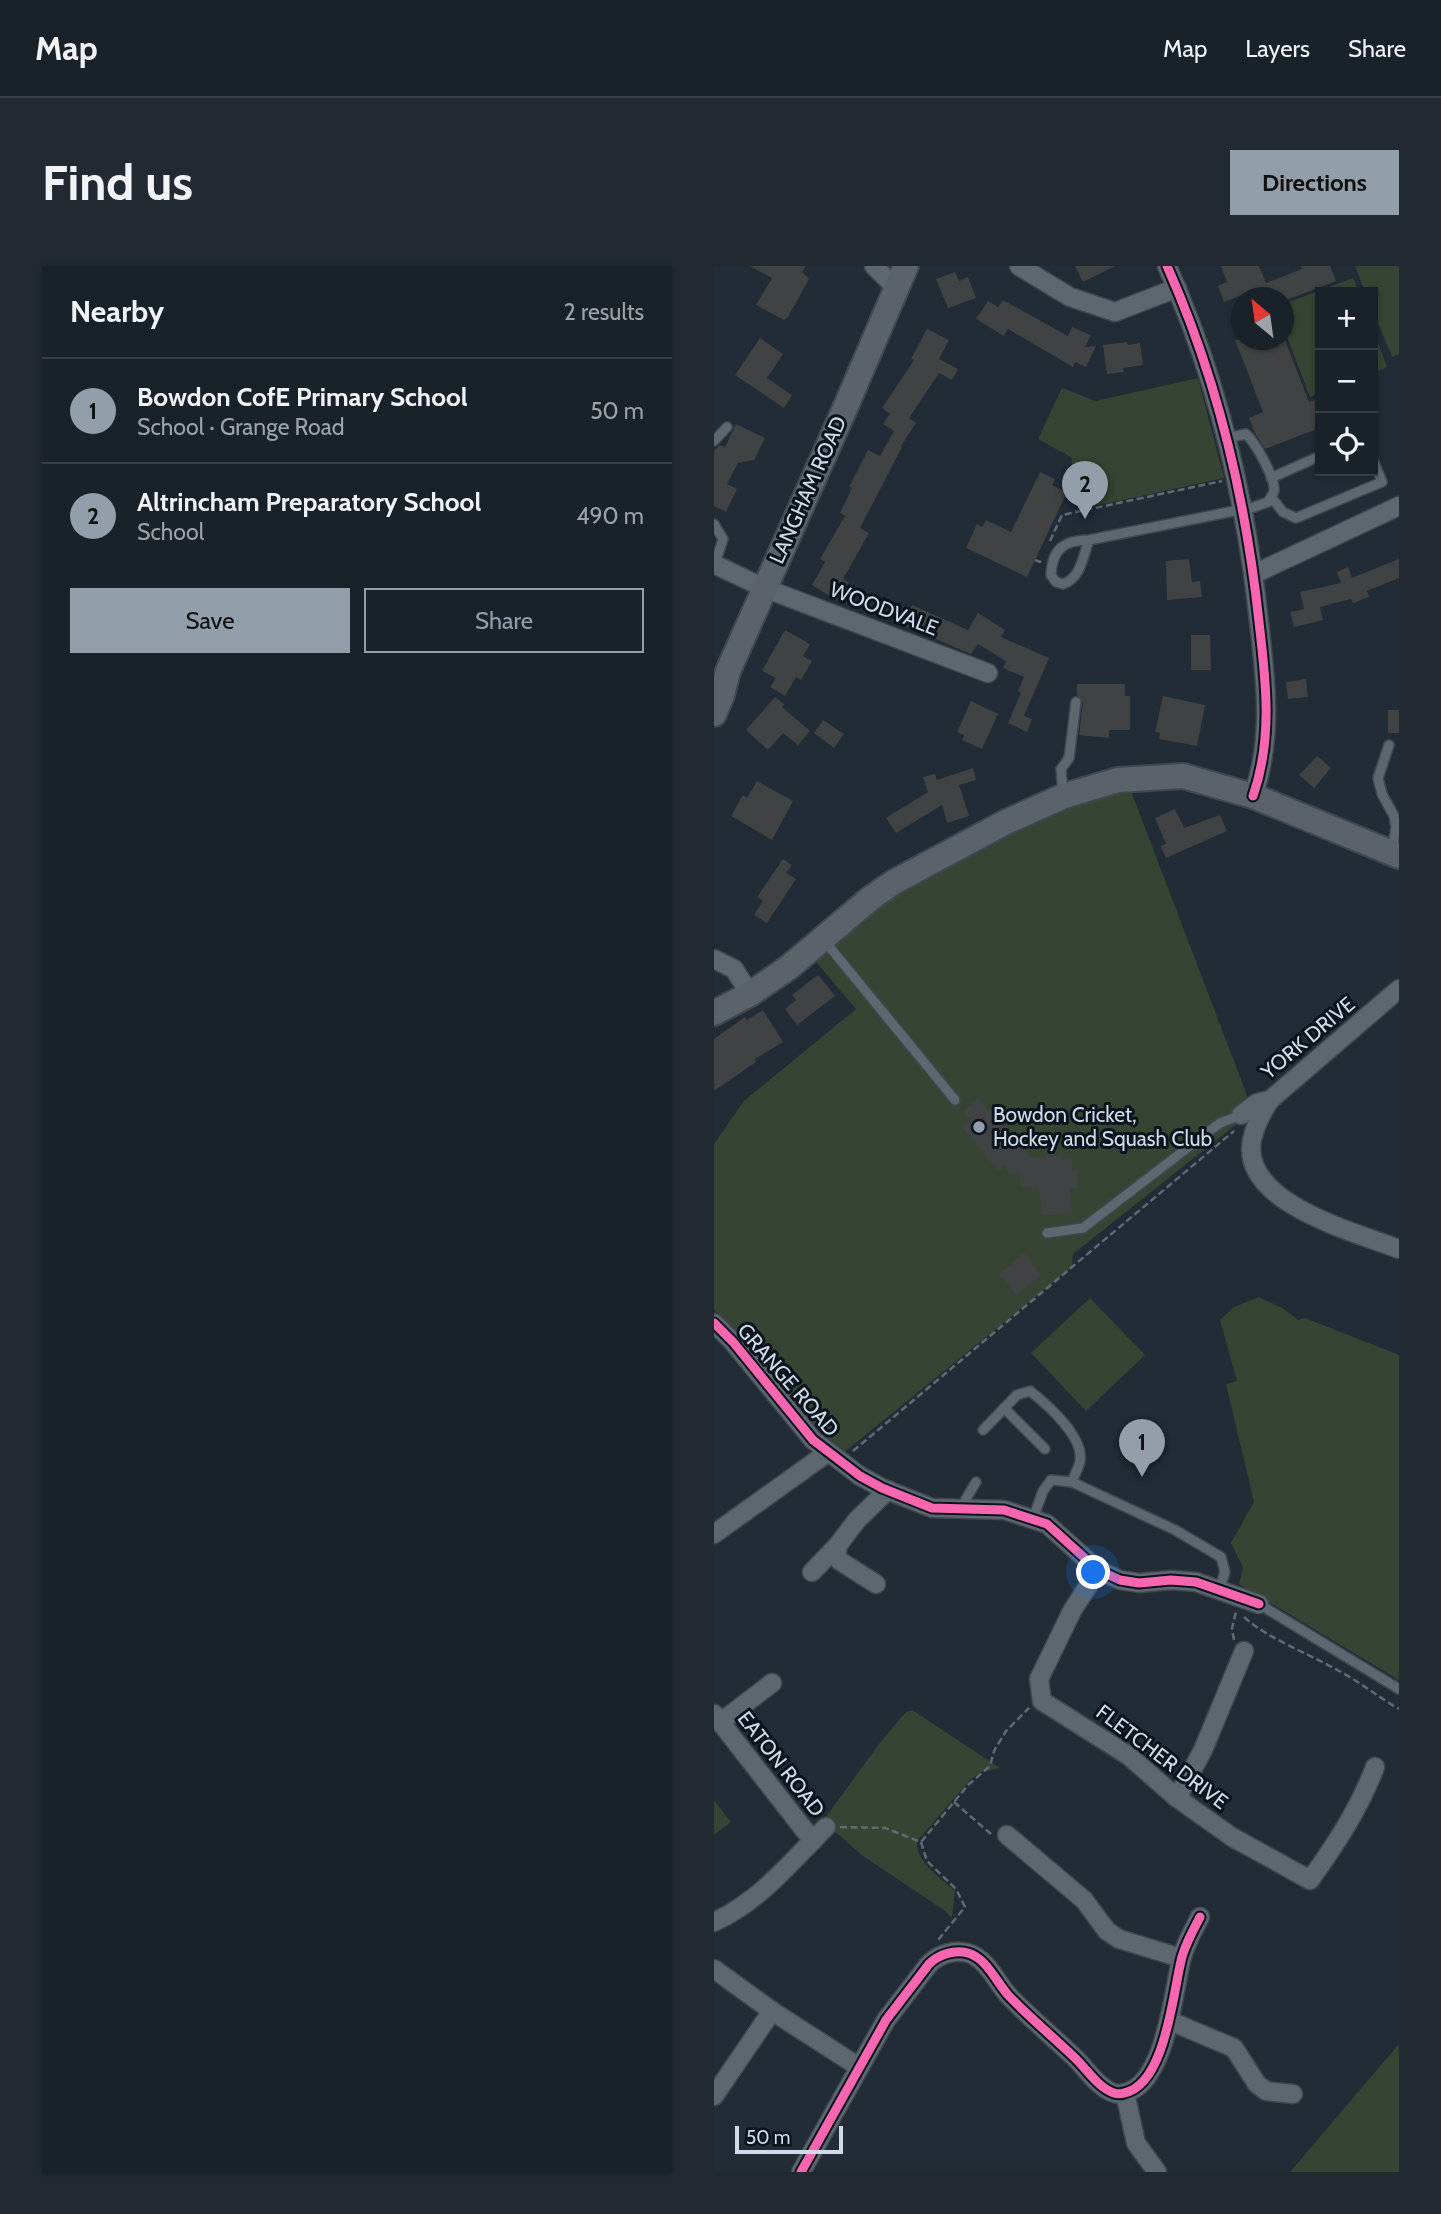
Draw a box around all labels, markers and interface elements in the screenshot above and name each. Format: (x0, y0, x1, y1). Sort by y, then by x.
text: Map (35, 28, 98, 68)
text: Map (1163, 34, 1207, 63)
text: Layers (1245, 34, 1310, 63)
text: Share (1348, 34, 1406, 63)
button: Directions (1230, 150, 1399, 215)
text: Find us (42, 153, 193, 212)
north arrow (1231, 287, 1294, 350)
map controls (1315, 287, 1378, 476)
button: + (1315, 287, 1378, 350)
text: Nearby (70, 293, 164, 330)
text: 2 results (564, 298, 644, 326)
button: − (1315, 350, 1378, 413)
text: Bowdon CofE Primary School (137, 381, 468, 413)
text: 1 (89, 397, 97, 425)
text: 50 m (590, 397, 644, 425)
street label: LANGHAM ROAD (764, 412, 851, 567)
text: School · Grange Road (137, 413, 345, 441)
button: locate (1315, 413, 1378, 476)
pin: 2 (1062, 461, 1108, 519)
text: Altrincham Preparatory School (137, 486, 481, 518)
text: 2 (87, 502, 99, 530)
text: 490 m (576, 502, 644, 530)
text: School (137, 518, 204, 546)
street label: WOODVALE (827, 576, 942, 641)
button: Save (70, 588, 350, 653)
button: Share (364, 588, 644, 653)
street label: YORK DRIVE (1255, 991, 1360, 1085)
place label: Bowdon Cricket, Hockey and Squash Club (993, 1102, 1212, 1151)
marker: Bowdon Cricket, Hockey and Squash Club (971, 1119, 987, 1135)
street label: GRANGE ROAD (732, 1318, 844, 1441)
pin: 1 (1119, 1419, 1165, 1477)
your location (1076, 1555, 1110, 1589)
street label: FLETCHER DRIVE (1092, 1699, 1233, 1814)
street label: EATON ROAD (733, 1706, 830, 1821)
scale bar (735, 2123, 844, 2155)
text: 50 m (746, 2126, 790, 2149)

